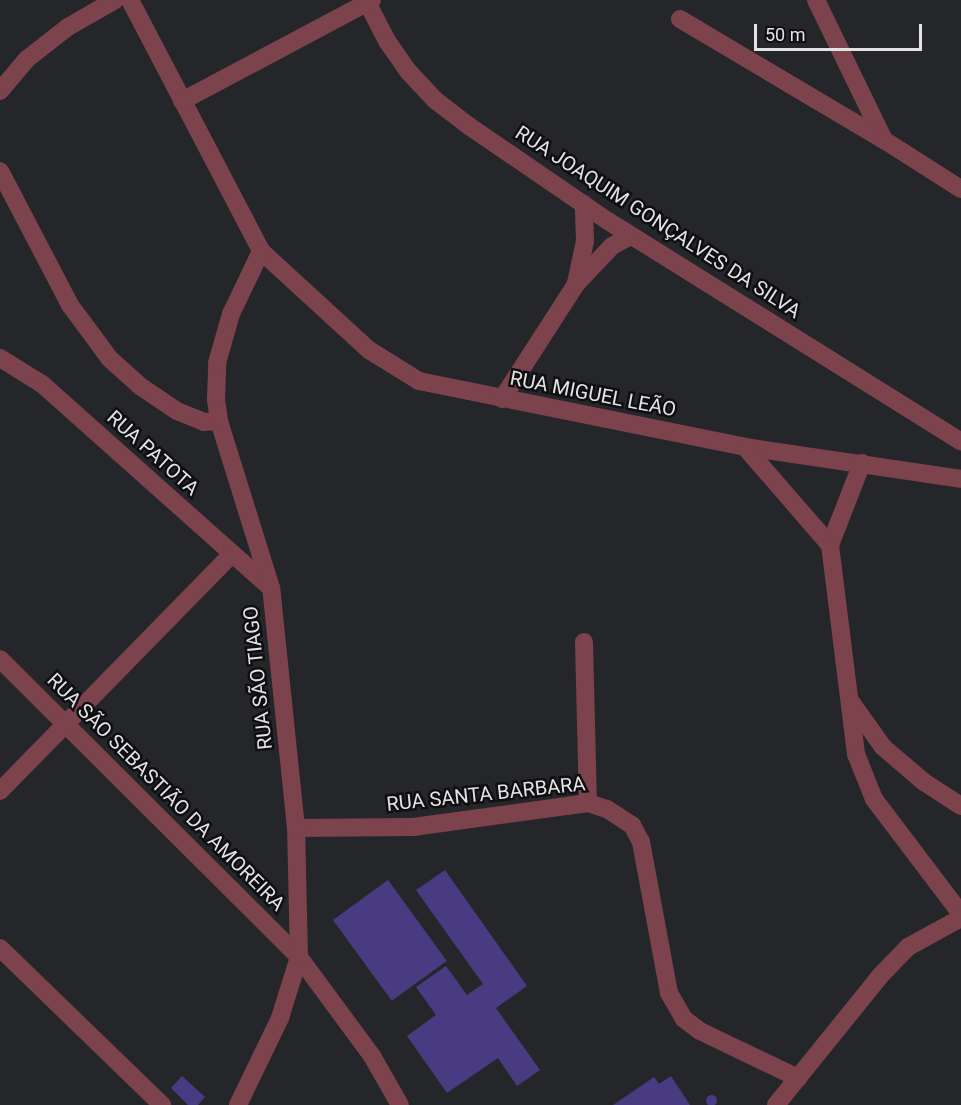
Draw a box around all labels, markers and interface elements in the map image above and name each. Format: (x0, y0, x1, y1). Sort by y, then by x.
scale bar (757, 12, 925, 50)
text: 50 m (765, 24, 805, 45)
street label: RUA JOAQUIM GONÇALVES DA SILVA (511, 121, 805, 323)
street label: RUA MIGUEL LEÃO (508, 366, 678, 422)
street label: RUA PATOTA (102, 405, 204, 501)
street label: RUA SÃO TIAGO (239, 605, 277, 751)
street label: RUA SÃO SEBASTIÃO DA AMOREIRA (42, 668, 290, 916)
street label: RUA SANTA BARBARA (385, 772, 587, 816)

